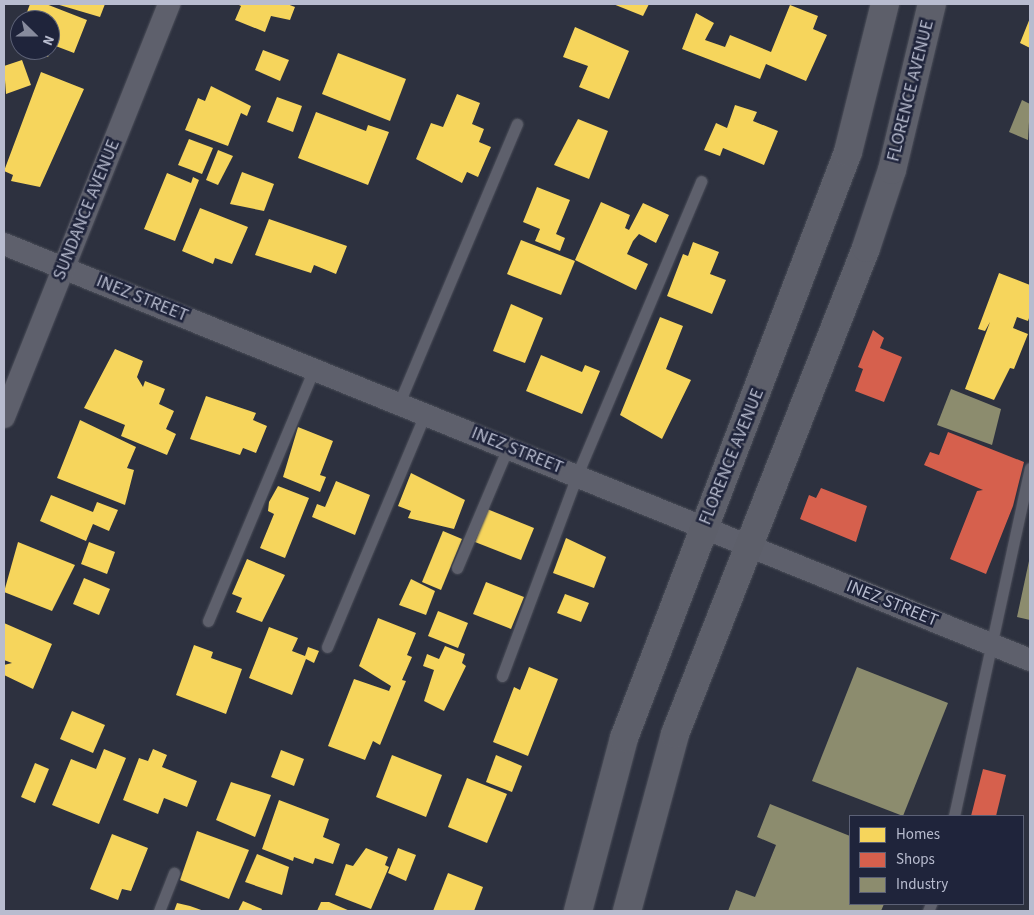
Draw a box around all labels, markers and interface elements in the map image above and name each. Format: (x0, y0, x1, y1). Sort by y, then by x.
north arrow (10, 10, 60, 60)
street label: FLORENCE AVENUE (883, 18, 939, 164)
text: N (37, 32, 59, 48)
street label: SUNDANCE AVENUE (49, 137, 125, 283)
street label: INEZ STREET (93, 271, 191, 327)
street label: FLORENCE AVENUE (695, 386, 769, 528)
street label: INEZ STREET (468, 423, 566, 479)
street label: INEZ STREET (843, 576, 941, 632)
legend (849, 815, 1024, 905)
text: Homes (896, 824, 940, 845)
text: Shops (896, 849, 935, 870)
text: Industry (896, 874, 948, 895)

